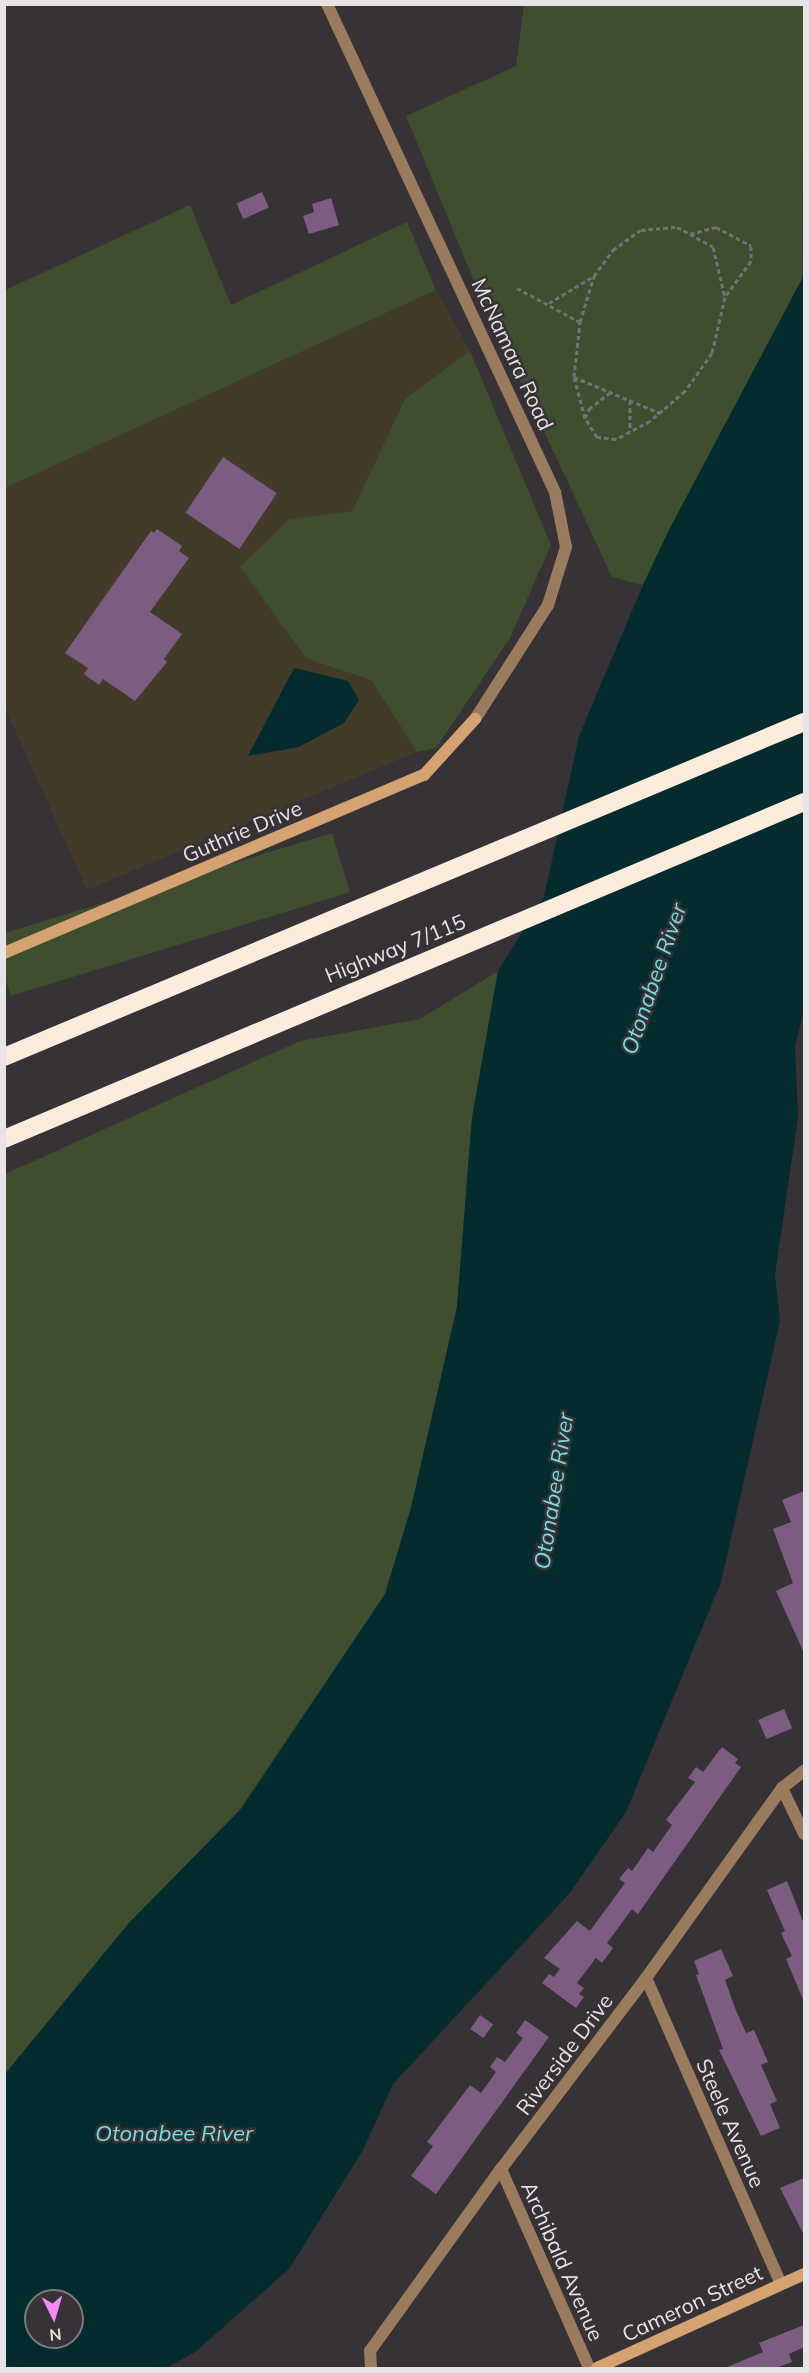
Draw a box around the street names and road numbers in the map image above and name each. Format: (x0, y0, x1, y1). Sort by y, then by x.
street label: McNamara Road (467, 274, 559, 434)
street label: Guthrie Drive (178, 795, 306, 867)
street label: Highway 7/115 (321, 908, 469, 988)
street label: Riverside Drive (510, 1988, 618, 2120)
street label: Steele Avenue (691, 2055, 771, 2191)
street label: Archibald Avenue (516, 2177, 610, 2345)
street label: Cameron Street (618, 2259, 766, 2347)

